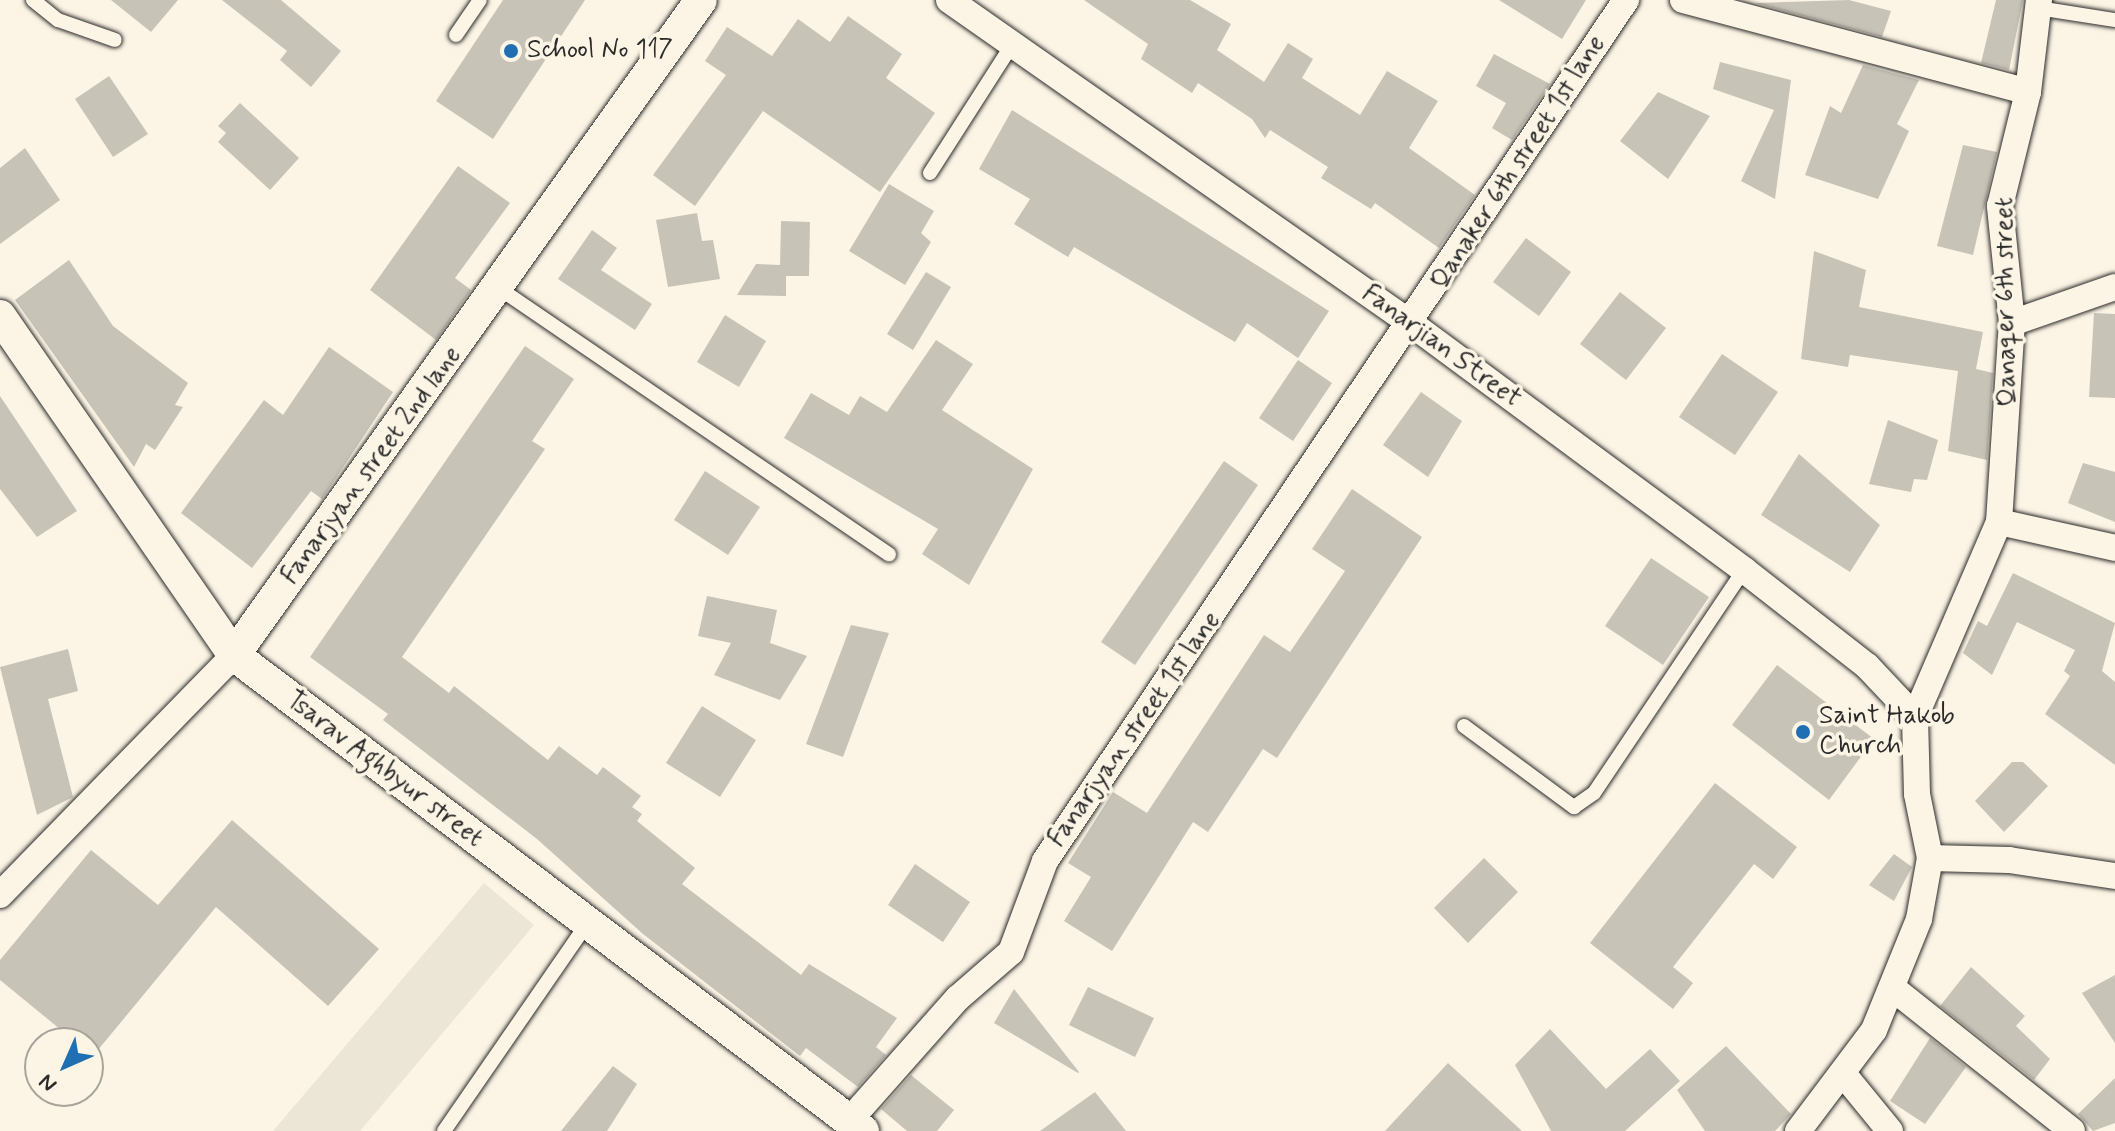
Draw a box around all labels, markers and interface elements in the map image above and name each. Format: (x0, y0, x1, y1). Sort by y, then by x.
street label: Qanaker 6th street 1st lane (1425, 30, 1613, 296)
place label: School No 117 (527, 35, 673, 67)
marker: School No 117 (502, 42, 520, 60)
street label: Qanaqer 6th street (1990, 197, 2024, 407)
street label: Fanarjian Street (1356, 279, 1526, 415)
street label: Fanarjyan street 2nd lane (274, 340, 470, 592)
street label: Fanarjyan street 1st lane (1042, 606, 1228, 854)
street label: Tsarav Aghbyur street (279, 686, 489, 854)
place label: Saint Hakob Church (1819, 701, 1955, 762)
marker: Saint Hakob Church (1794, 723, 1812, 741)
north arrow (24, 1027, 104, 1107)
text: N (33, 1067, 64, 1098)

